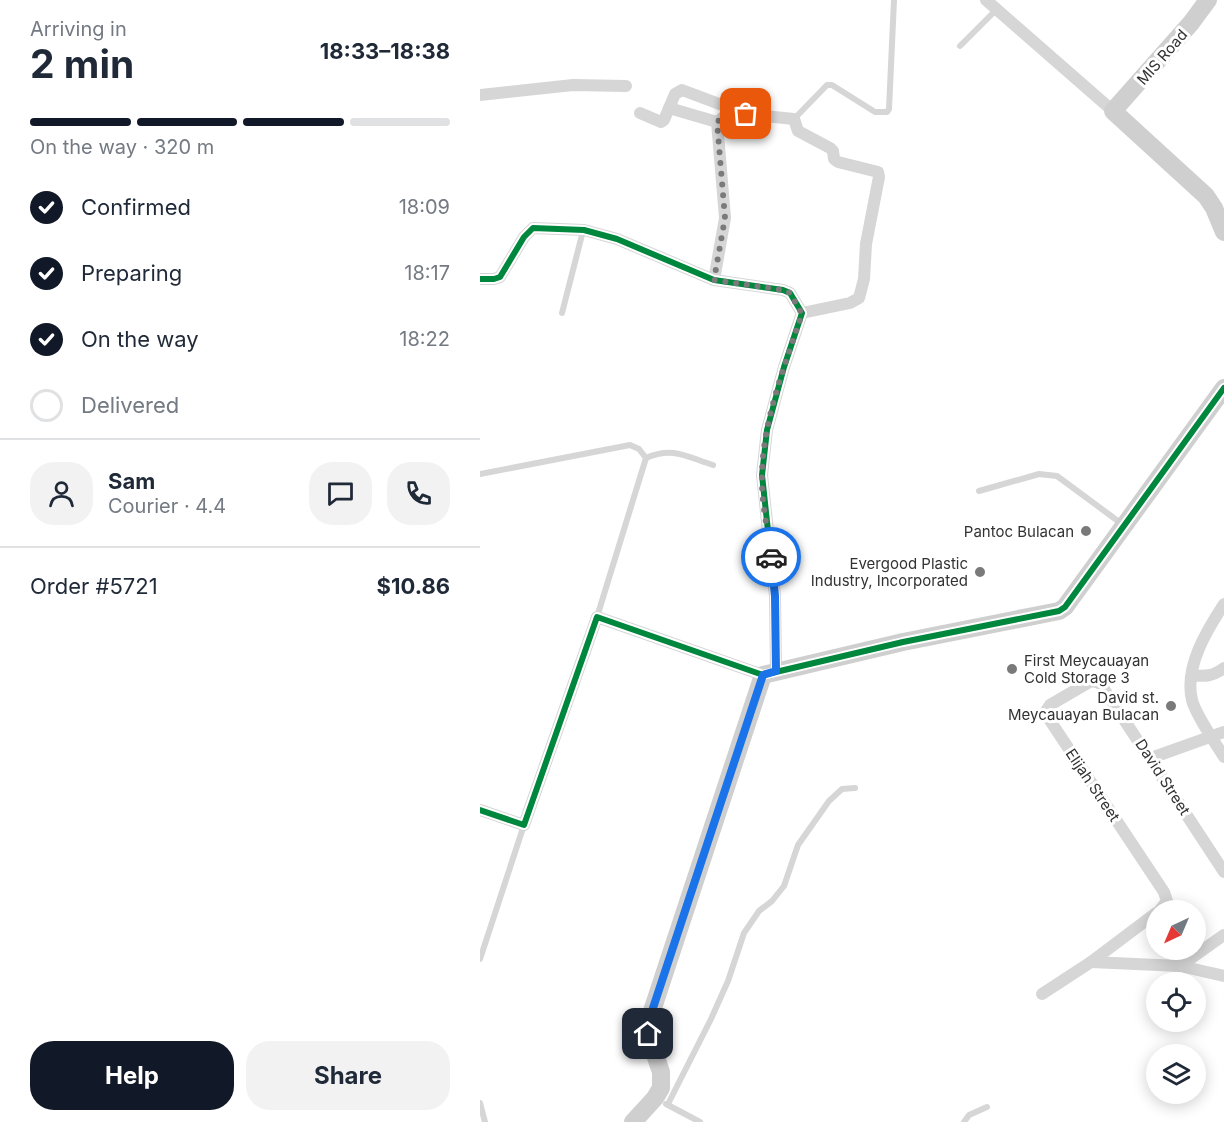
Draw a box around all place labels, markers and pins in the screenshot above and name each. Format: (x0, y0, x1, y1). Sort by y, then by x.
pin (720, 88, 771, 139)
place label: Pantoc Bulacan (964, 522, 1074, 541)
marker: Pantoc Bulacan (1079, 524, 1093, 538)
place label: Evergood Plastic Industry, Incorporated (811, 554, 968, 590)
marker: Evergood Plastic Industry, Incorporated (973, 565, 987, 579)
place label: First Meycauayan Cold Storage 3 (1024, 651, 1149, 687)
marker: First Meycauayan Cold Storage 3 (1005, 662, 1019, 676)
place label: David st. Meycauayan Bulacan (1008, 688, 1159, 724)
marker: David st. Meycauayan Bulacan (1164, 699, 1178, 713)
pin (622, 1008, 673, 1059)

